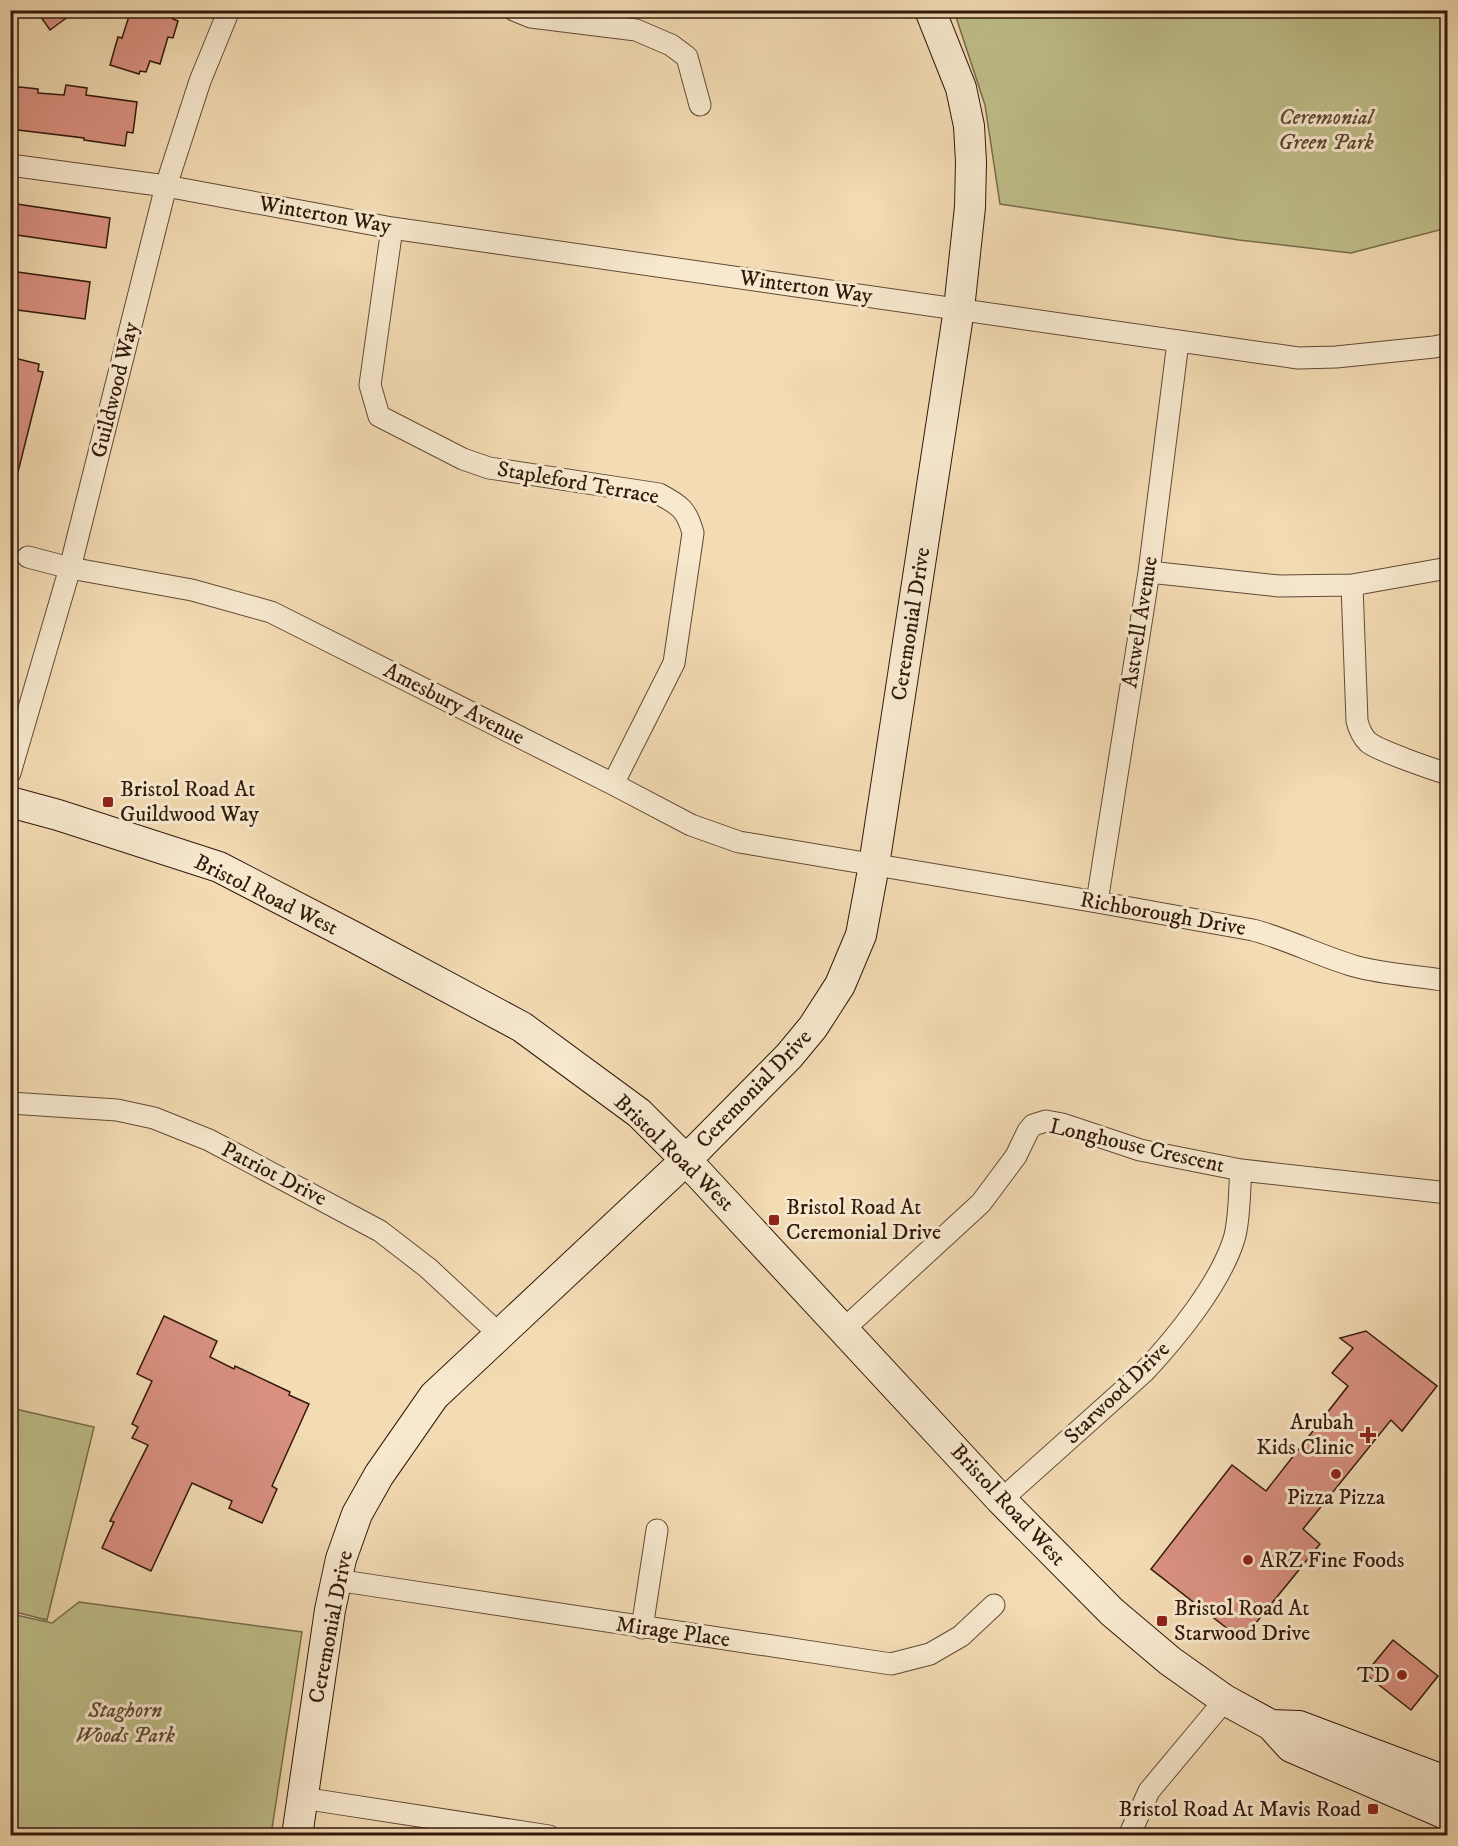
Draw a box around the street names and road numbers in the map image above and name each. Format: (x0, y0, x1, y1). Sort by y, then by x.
street label: Winterton Way (256, 190, 394, 240)
street label: Winterton Way (737, 264, 875, 310)
street label: Guildwood Way (85, 319, 145, 461)
street label: Stapleford Terrace (495, 455, 661, 511)
street label: Ceremonial Drive (886, 545, 936, 703)
street label: Astwell Avenue (1116, 554, 1164, 690)
street label: Amesbury Avenue (379, 657, 529, 751)
street label: Bristol Road West (190, 848, 342, 942)
street label: Richborough Drive (1078, 886, 1248, 942)
street label: Ceremonial Drive (690, 1024, 818, 1154)
street label: Bristol Road West (608, 1089, 740, 1217)
street label: Longhouse Crescent (1047, 1113, 1227, 1179)
street label: Patriot Drive (217, 1136, 331, 1212)
street label: Starwood Drive (1059, 1336, 1175, 1450)
street label: Bristol Road West (945, 1438, 1071, 1572)
street label: Ceremonial Drive (303, 1548, 359, 1706)
street label: Mirage Place (614, 1611, 732, 1653)

